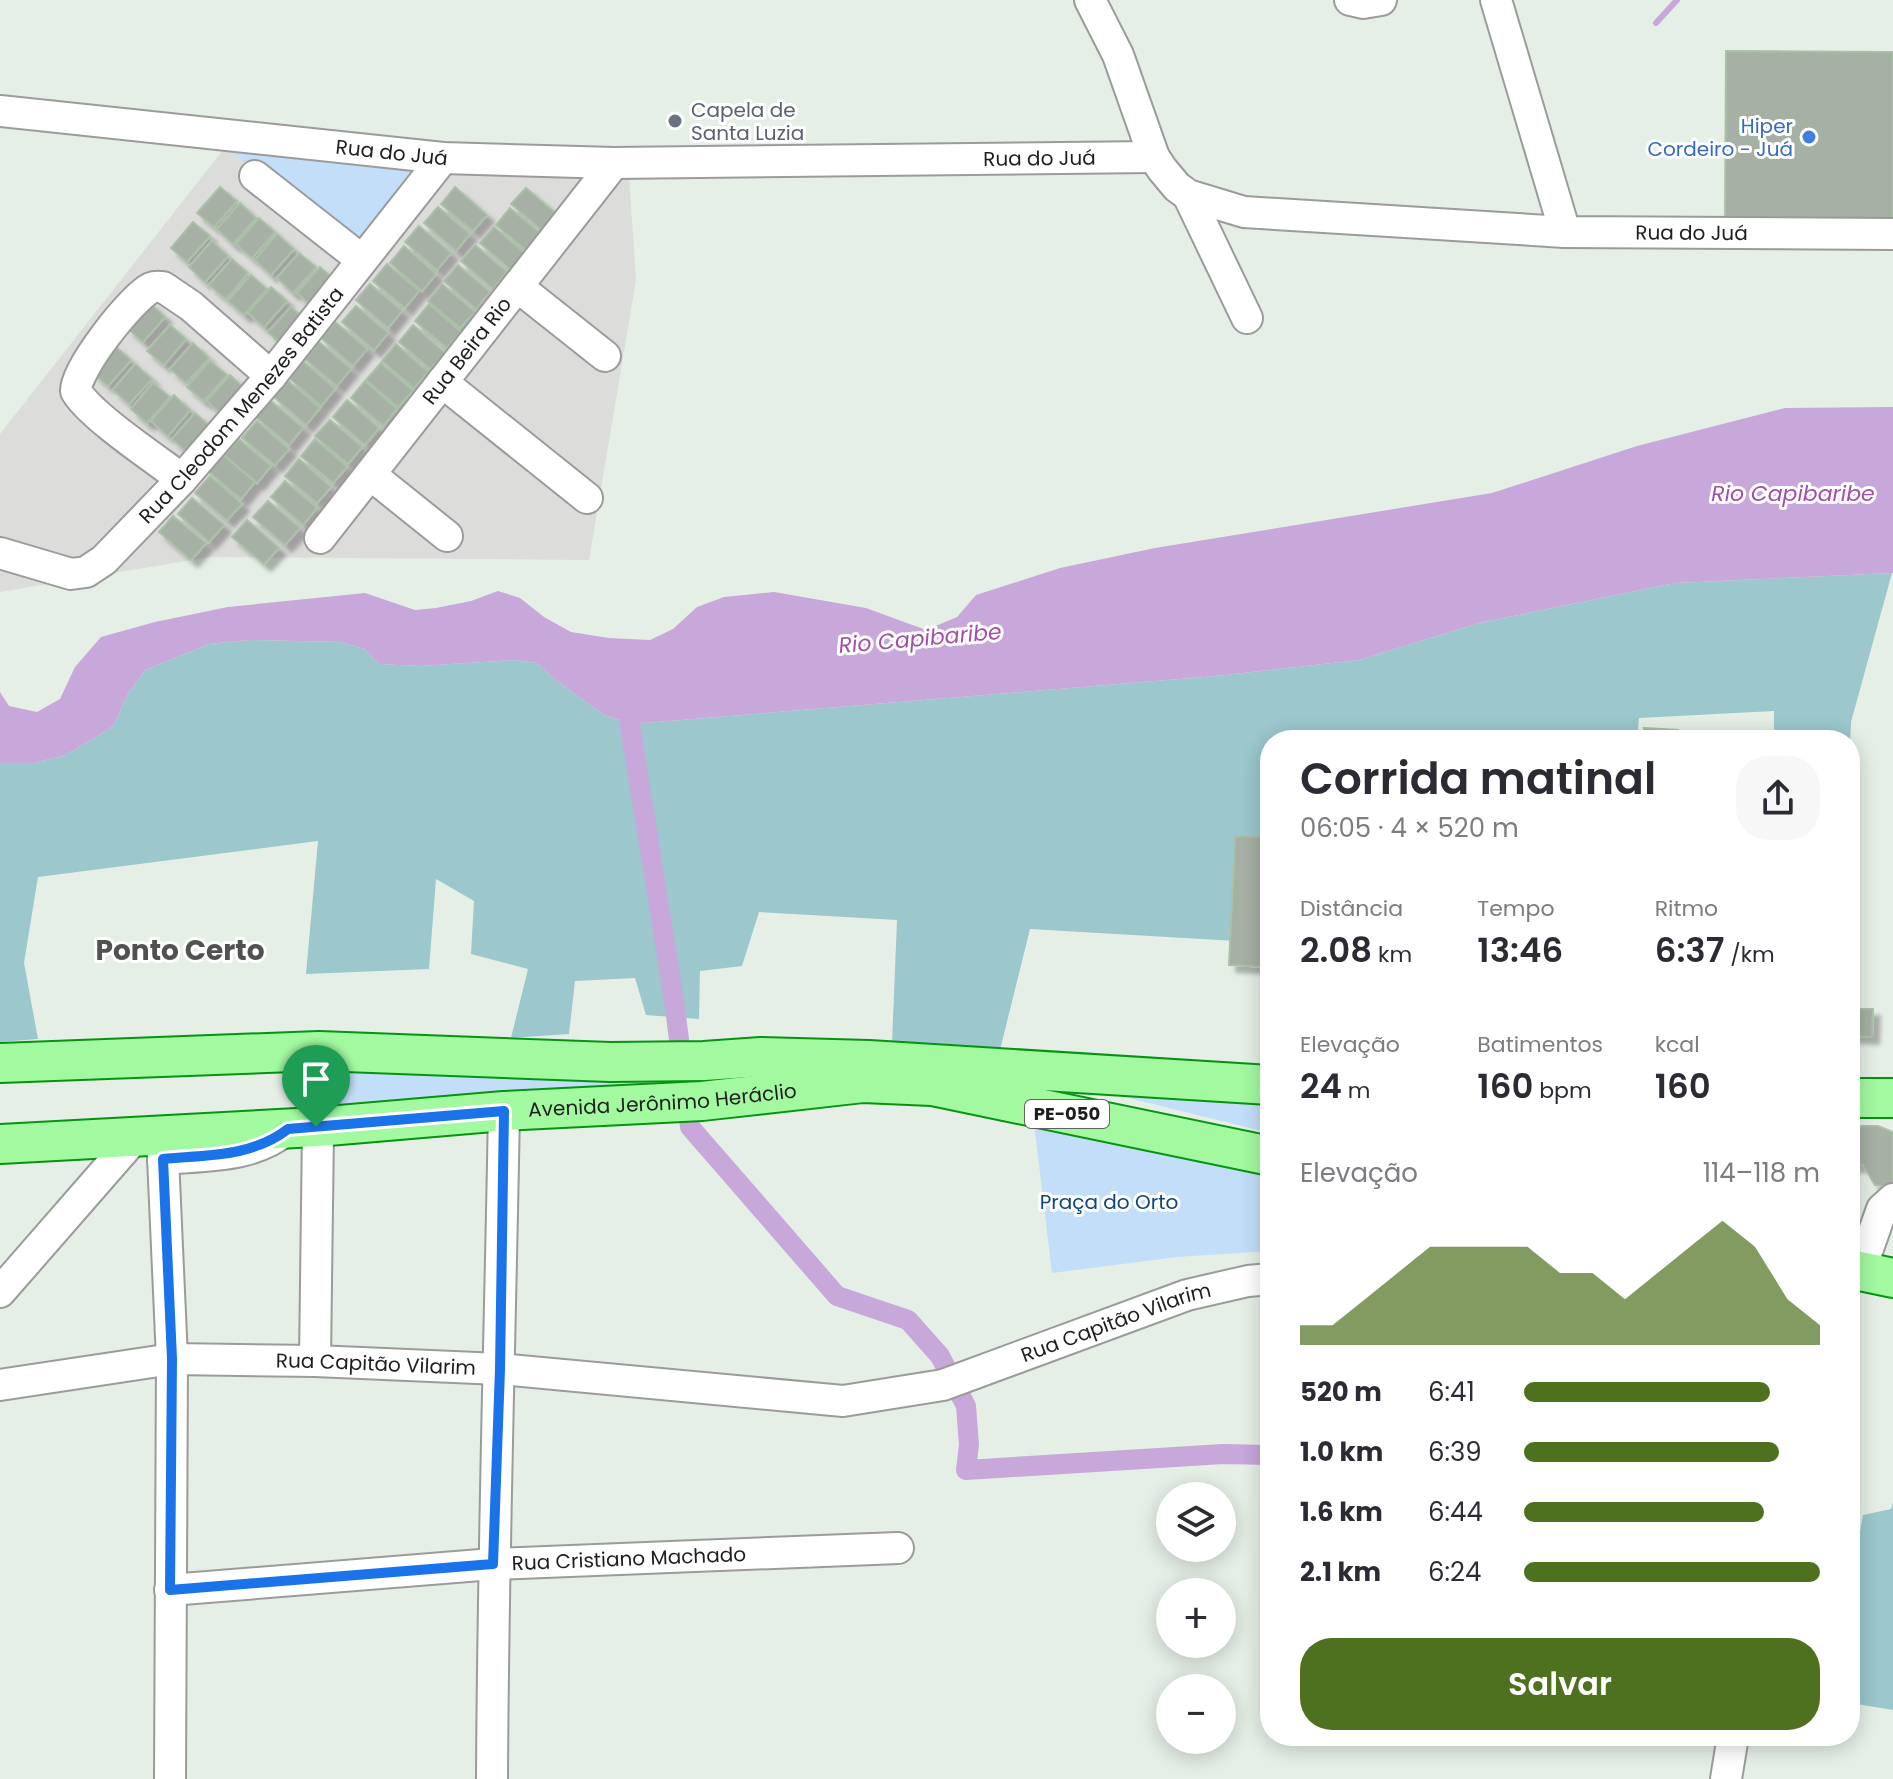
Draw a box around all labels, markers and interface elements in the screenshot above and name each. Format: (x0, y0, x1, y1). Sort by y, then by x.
place label: Capela de Santa Luzia (691, 96, 804, 147)
marker: Capela de Santa Luzia (666, 112, 684, 130)
place label: Hiper Cordeiro - Juá (1648, 112, 1793, 163)
marker: Hiper Cordeiro - Juá (1800, 128, 1818, 146)
street label: Rua do Juá (334, 133, 449, 172)
street label: Rua do Juá (983, 144, 1096, 173)
street label: Rua do Juá (1635, 218, 1748, 247)
street label: Rua Cleodom Menezes Batista (132, 281, 350, 530)
street label: Rua Beira Rio (416, 291, 518, 410)
water label: Rio Capibaribe (1711, 478, 1875, 509)
water label: Rio Capibaribe (837, 616, 1003, 661)
text: Corrida matinal (1300, 748, 1656, 809)
button: share (1736, 756, 1820, 840)
text: 06:05 · 4 × 520 m (1300, 810, 1519, 846)
text: Distância (1300, 893, 1403, 924)
text: Tempo (1477, 893, 1554, 924)
text: Ritmo (1655, 893, 1718, 924)
text: 2.08 (1300, 926, 1372, 974)
text: 13:46 (1477, 926, 1563, 974)
text: 6:37 (1655, 926, 1724, 974)
district label: Ponto Certo (95, 931, 265, 970)
text: km (1372, 939, 1412, 970)
text: /km (1724, 939, 1775, 970)
text: Elevação (1300, 1029, 1400, 1060)
text: Batimentos (1477, 1029, 1603, 1060)
text: kcal (1655, 1029, 1700, 1060)
pin (282, 1045, 350, 1127)
icon: arrive (294, 1057, 338, 1101)
text: 24 (1300, 1062, 1342, 1110)
text: 160 (1477, 1062, 1533, 1110)
text: 160 (1655, 1062, 1711, 1110)
text: m (1342, 1075, 1371, 1106)
text: bpm (1533, 1075, 1592, 1106)
street label: Avenida Jerônimo Heráclio (528, 1077, 798, 1124)
road number: PE-050 (1025, 1100, 1109, 1128)
text: Elevação (1300, 1155, 1418, 1191)
text: 114–118 m (1703, 1155, 1820, 1191)
park label: Praça do Orto (1040, 1188, 1178, 1216)
street label: Rua Capitão Vilarim (1017, 1276, 1214, 1369)
street label: Rua Capitão Vilarim (276, 1346, 477, 1382)
text: 520 m (1300, 1374, 1382, 1410)
text: 6:41 (1428, 1374, 1475, 1410)
text: 1.0 km (1300, 1434, 1383, 1470)
text: 6:39 (1428, 1434, 1482, 1470)
map controls (1156, 1482, 1236, 1754)
button: layers (1156, 1482, 1236, 1562)
text: 1.6 km (1300, 1494, 1383, 1530)
text: 6:44 (1428, 1494, 1483, 1530)
street label: Rua Cristiano Machado (511, 1540, 747, 1577)
text: 2.1 km (1300, 1554, 1381, 1590)
text: 6:24 (1428, 1554, 1481, 1590)
button: + (1156, 1578, 1236, 1658)
button: Salvar (1300, 1638, 1820, 1730)
button: − (1156, 1674, 1236, 1754)

